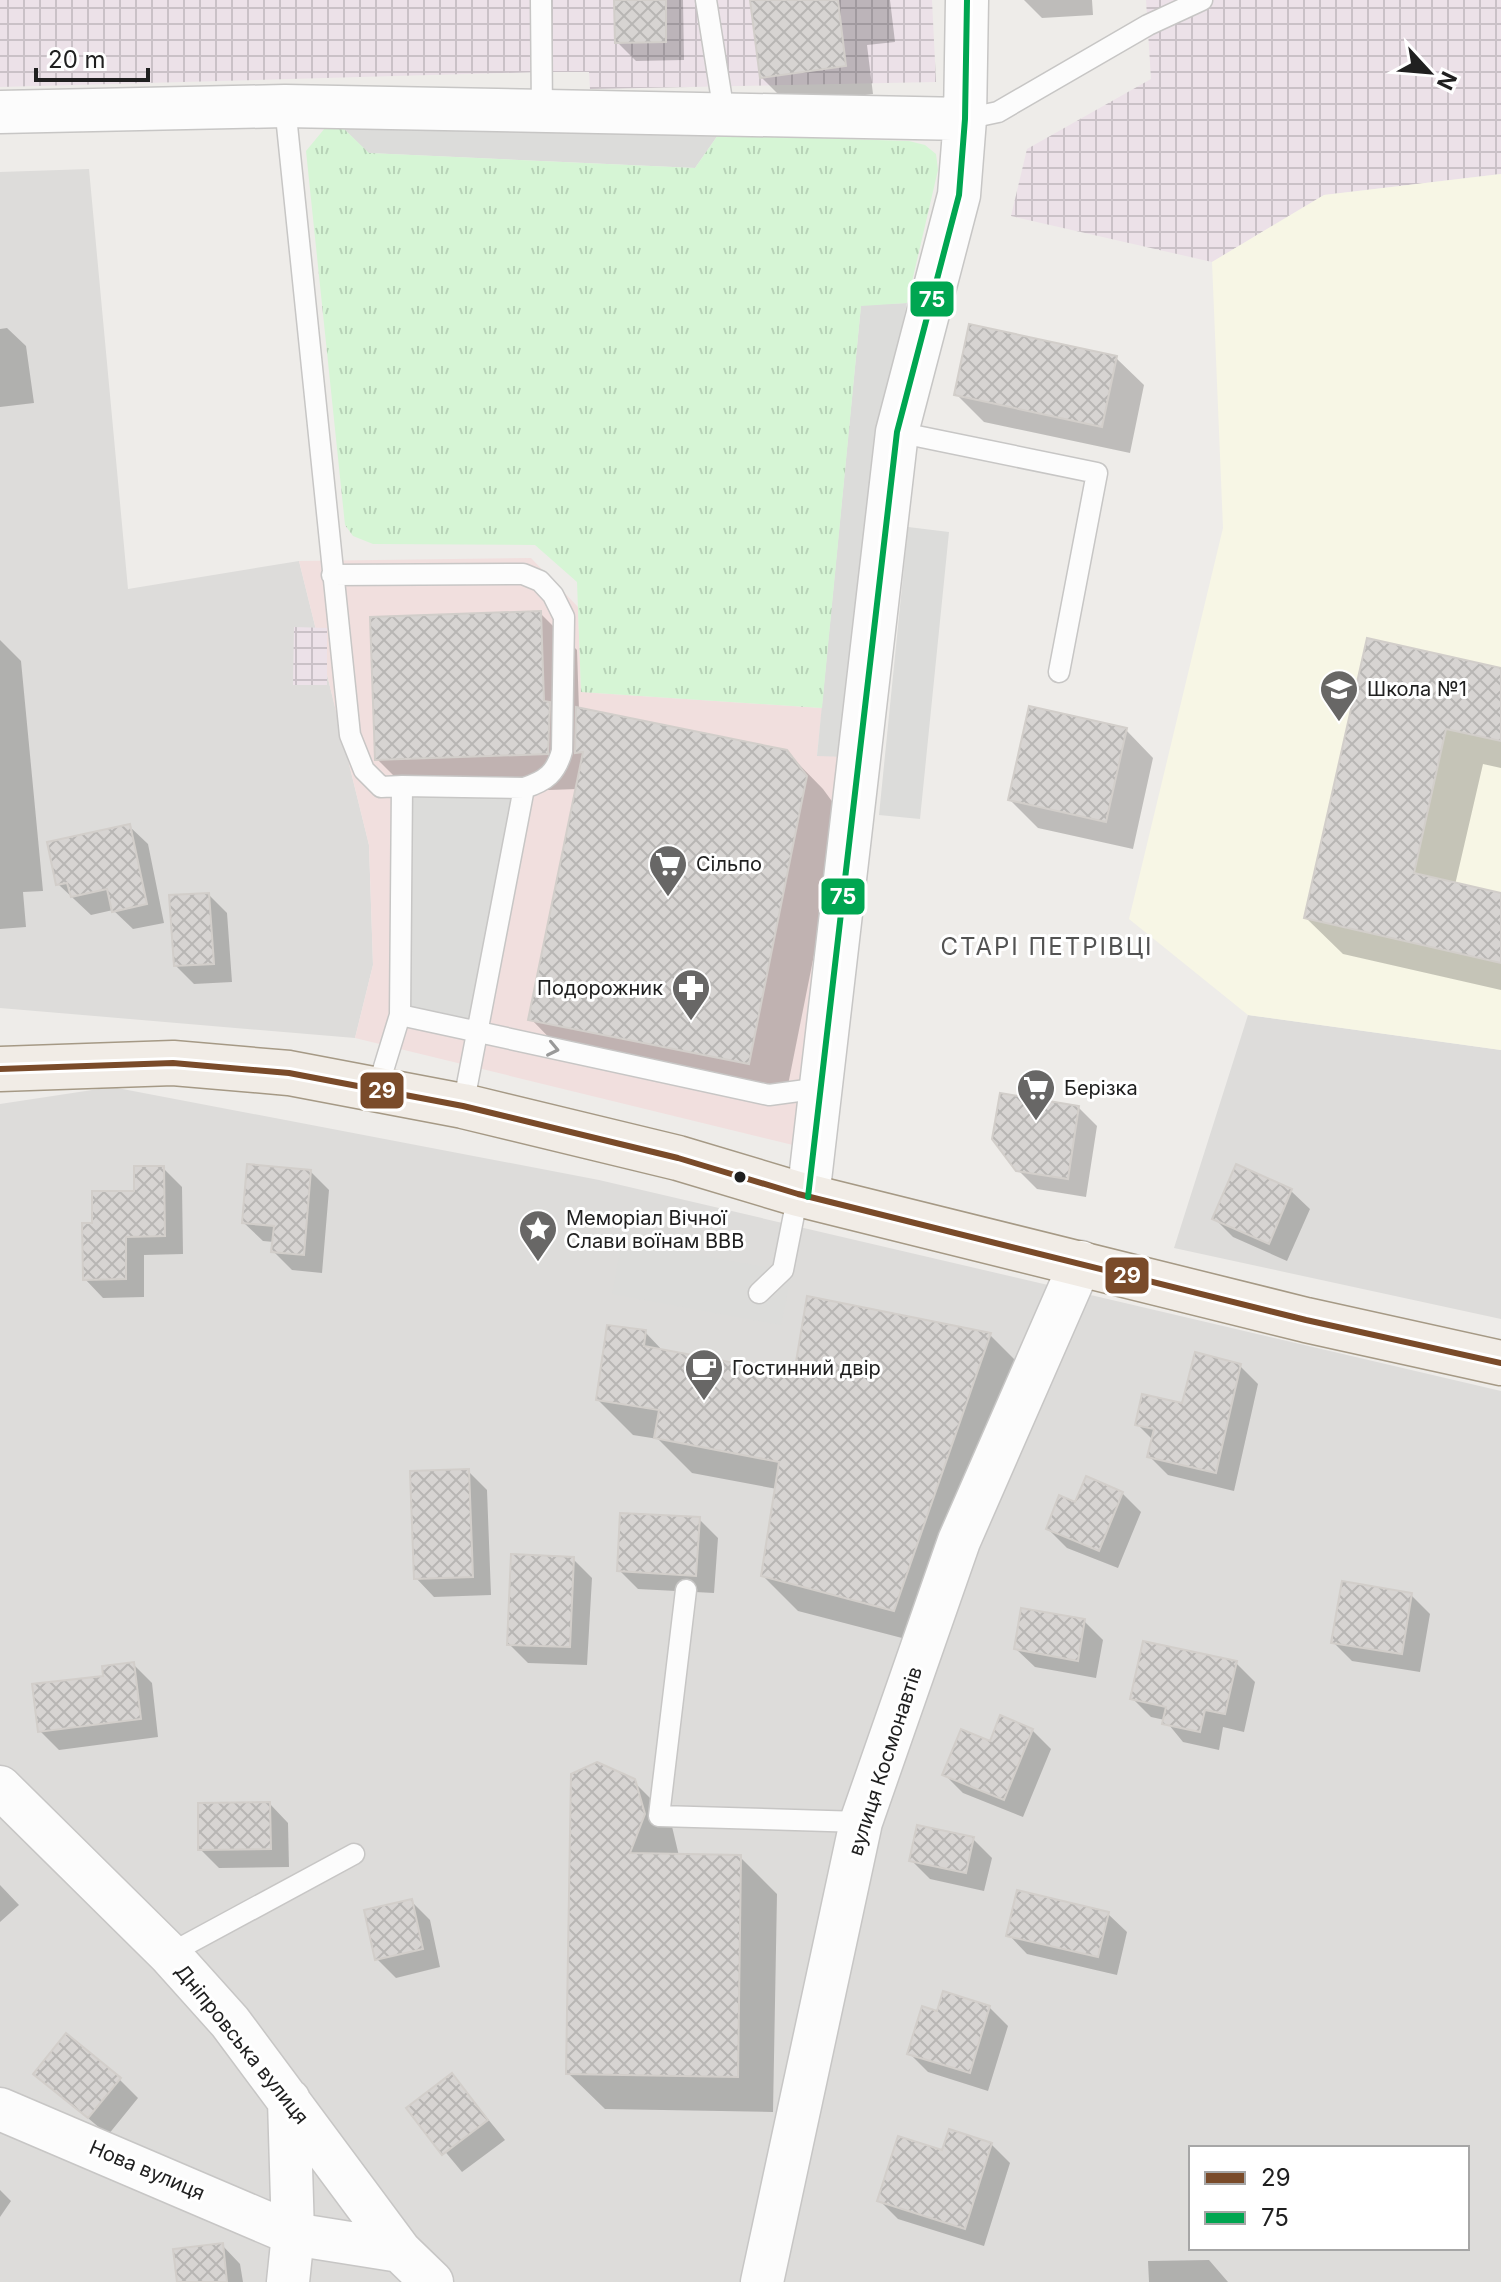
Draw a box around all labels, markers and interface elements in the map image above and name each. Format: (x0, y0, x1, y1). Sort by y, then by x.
scale bar (36, 32, 148, 82)
north arrow (1389, 32, 1469, 112)
text: 20 m (48, 45, 106, 74)
text: N (1432, 68, 1462, 94)
line badge: 75 (909, 280, 955, 318)
text: 75 (919, 286, 945, 312)
school or university icon: Школа №1 (1318, 668, 1360, 723)
place label: Школа №1 (1367, 677, 1467, 701)
supermarket icon: Сільпо (647, 843, 689, 898)
place label: Сільпо (696, 852, 762, 876)
line badge: 75 (820, 877, 866, 916)
text: 75 (830, 883, 856, 909)
district label: СТАРІ ПЕТРІВЦІ (940, 932, 1154, 961)
pharmacy icon: Подорожник (670, 967, 712, 1022)
place label: Подорожник (537, 976, 663, 1000)
one-way arrow (546, 1040, 559, 1057)
supermarket icon: Берізка (1015, 1067, 1057, 1122)
line badge: 29 (359, 1071, 405, 1110)
place label: Берізка (1064, 1076, 1138, 1100)
text: 29 (368, 1077, 396, 1103)
unlabelled marker (732, 1169, 748, 1185)
place label: Меморіал Вічної Слави воїнам ВВВ (566, 1206, 744, 1253)
place icon: Меморіал Вічної Слави воїнам ВВВ (517, 1208, 559, 1263)
line badge: 29 (1104, 1256, 1150, 1295)
text: 29 (1113, 1262, 1141, 1288)
cafe icon: Гостинний двір (683, 1347, 725, 1402)
place label: Гостинний двір (732, 1356, 881, 1380)
street label: вулиця Космонавтів (843, 1664, 927, 1858)
street label: Дніпровська вулиця (170, 1959, 314, 2129)
street label: Нова вулиця (86, 2135, 208, 2205)
legend (1189, 2146, 1469, 2250)
text: 29 (1261, 2163, 1291, 2192)
text: 75 (1261, 2203, 1289, 2232)

